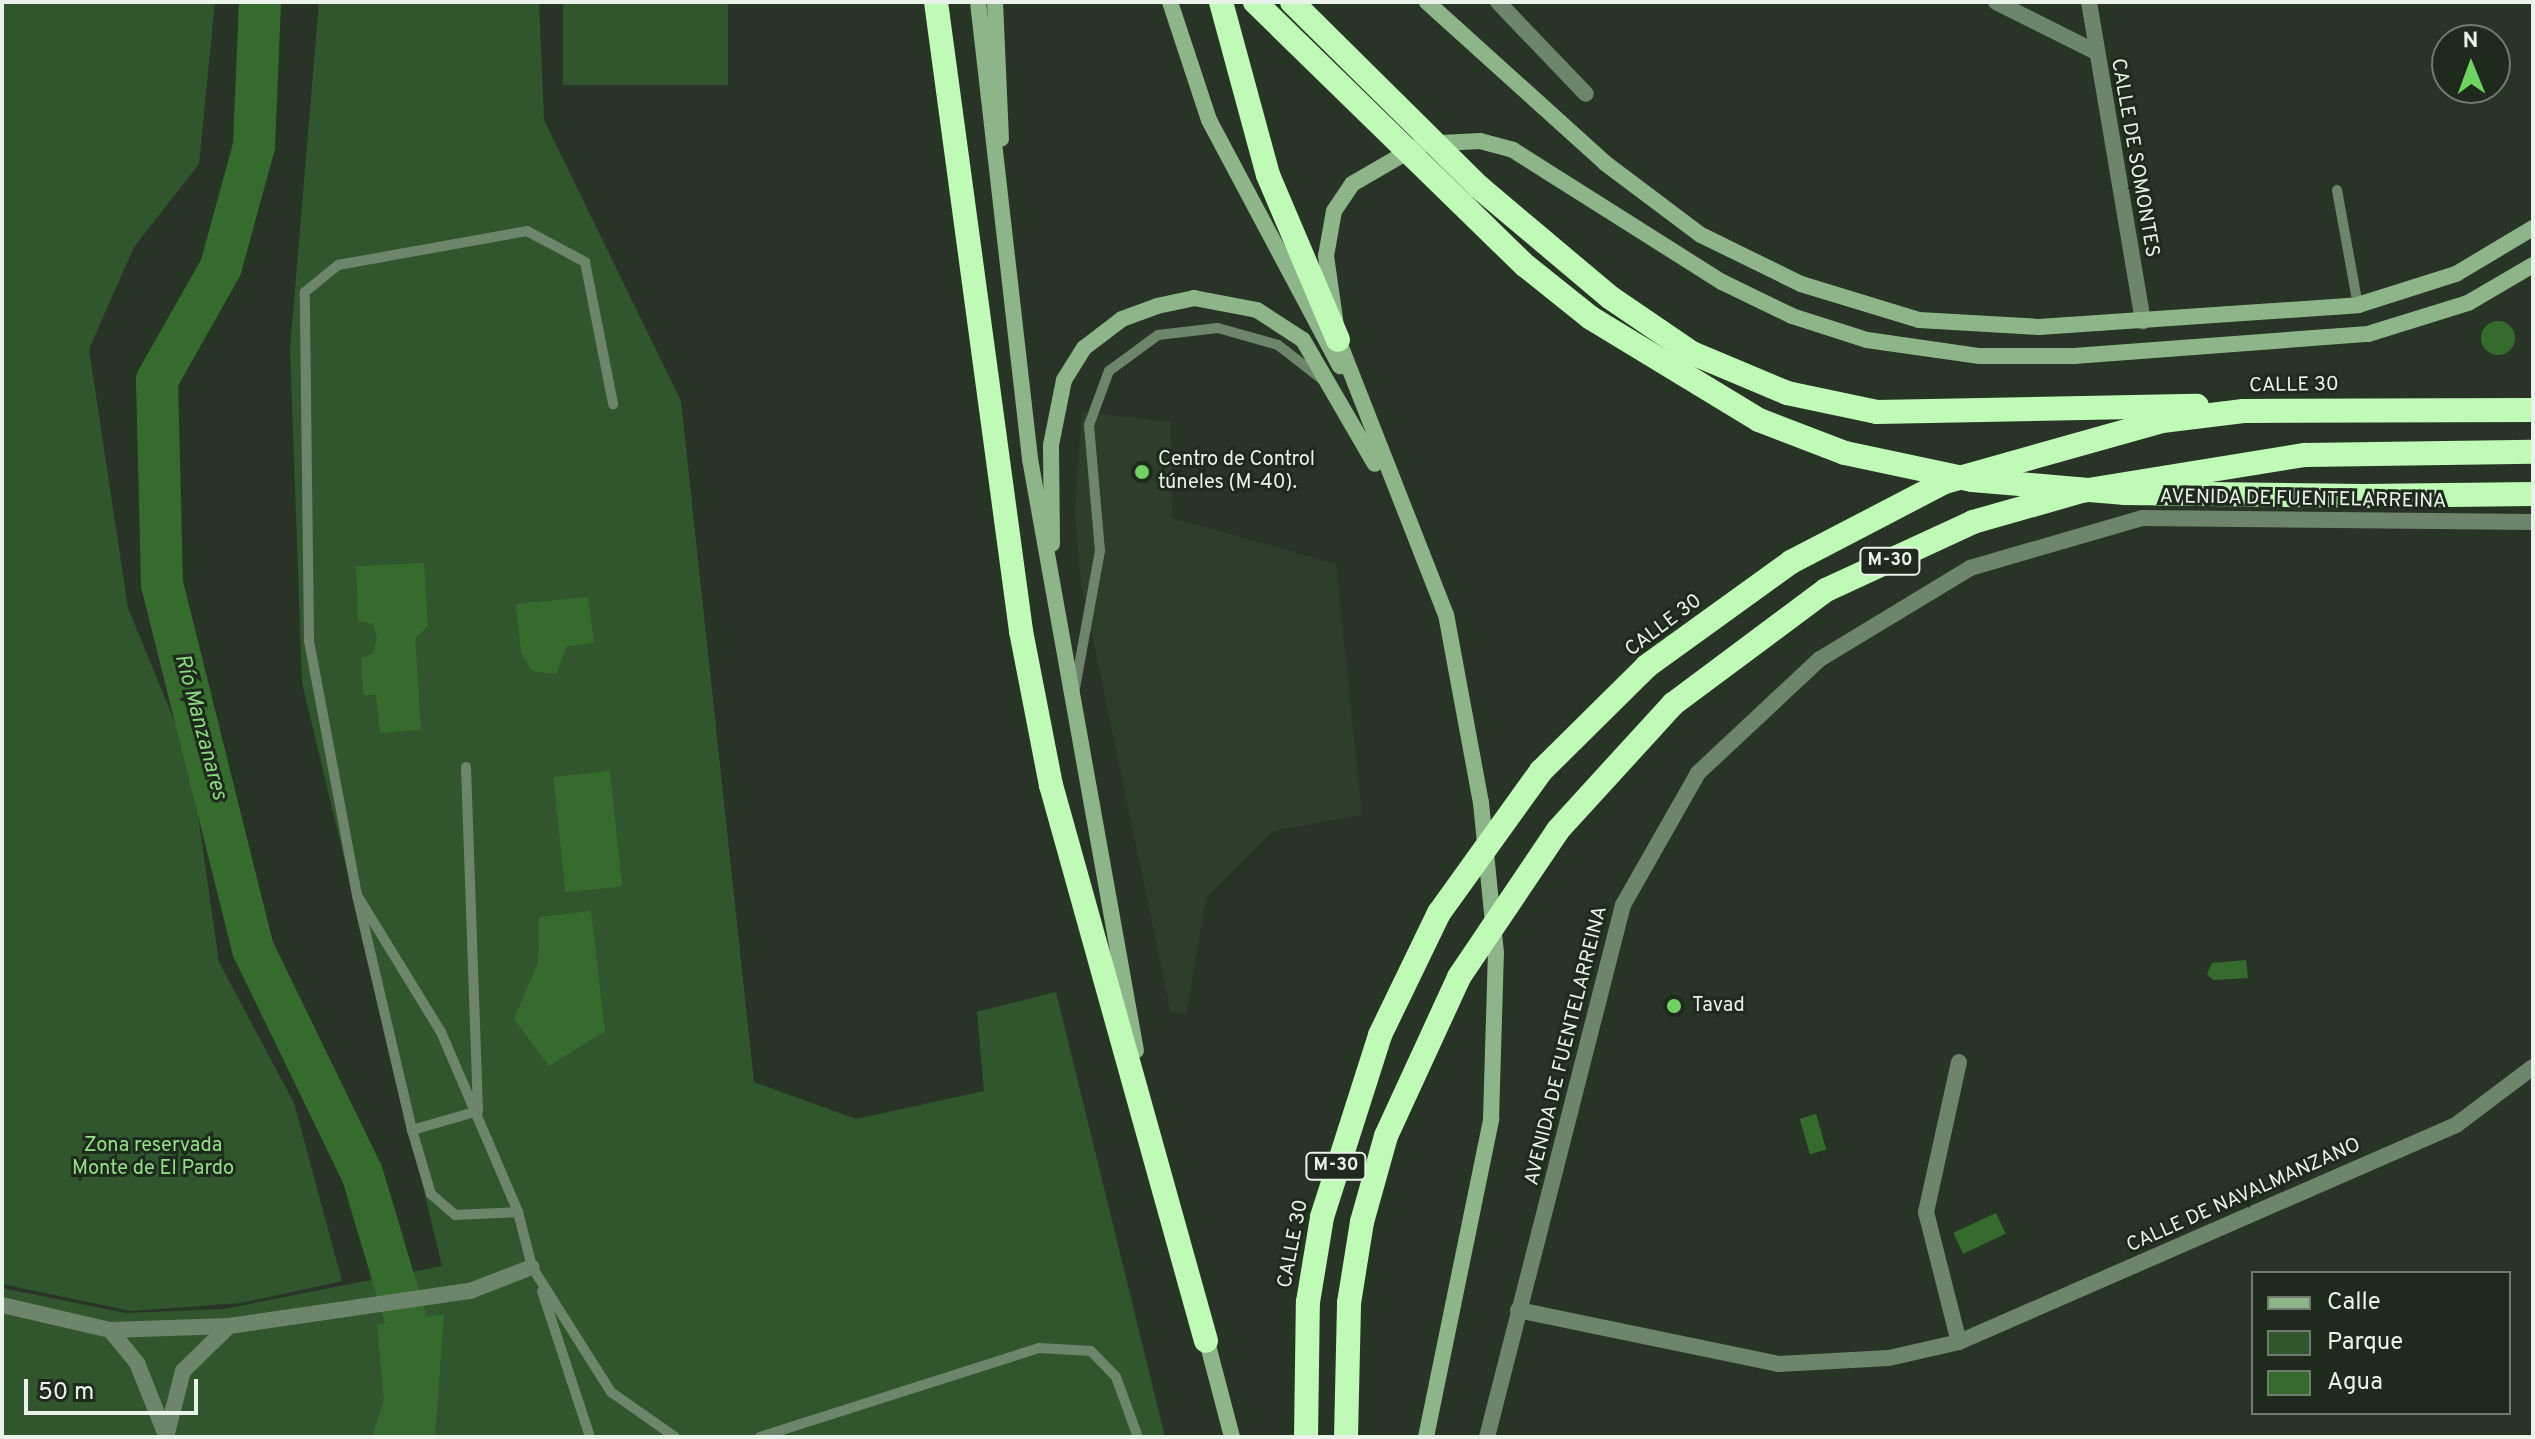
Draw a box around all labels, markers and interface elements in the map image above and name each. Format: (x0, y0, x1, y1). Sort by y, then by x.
north arrow (2431, 24, 2511, 104)
text: N (2462, 28, 2479, 55)
street label: CALLE DE SOMONTES (2105, 57, 2163, 259)
street label: CALLE 30 (2249, 373, 2339, 399)
place label: Centro de Control túneles (M-40). (1158, 448, 1315, 495)
marker: Centro de Control túneles (M-40). (1133, 463, 1151, 481)
street label: AVENIDA DE FUENTELARREINA (2159, 485, 2447, 515)
road number: M-30 (1858, 547, 1922, 575)
street label: CALLE 30 (1621, 590, 1707, 662)
water label: Río Manzanares (168, 651, 232, 803)
street label: AVENIDA DE FUENTELARREINA (1521, 904, 1613, 1188)
place label: Tavad (1692, 994, 1745, 1018)
marker: Tavad (1663, 995, 1685, 1017)
street label: CALLE DE NAVALMANZANO (2123, 1134, 2365, 1258)
park label: Zona reservada Monte de El Pardo (72, 1135, 234, 1182)
road number: M-30 (1304, 1152, 1368, 1180)
street label: CALLE 30 (1274, 1198, 1314, 1290)
legend (2251, 1271, 2511, 1415)
text: Calle (2327, 1288, 2381, 1318)
text: Parque (2327, 1328, 2403, 1358)
scale bar (28, 1363, 202, 1413)
text: Agua (2327, 1368, 2383, 1398)
text: 50 m (38, 1378, 94, 1408)

